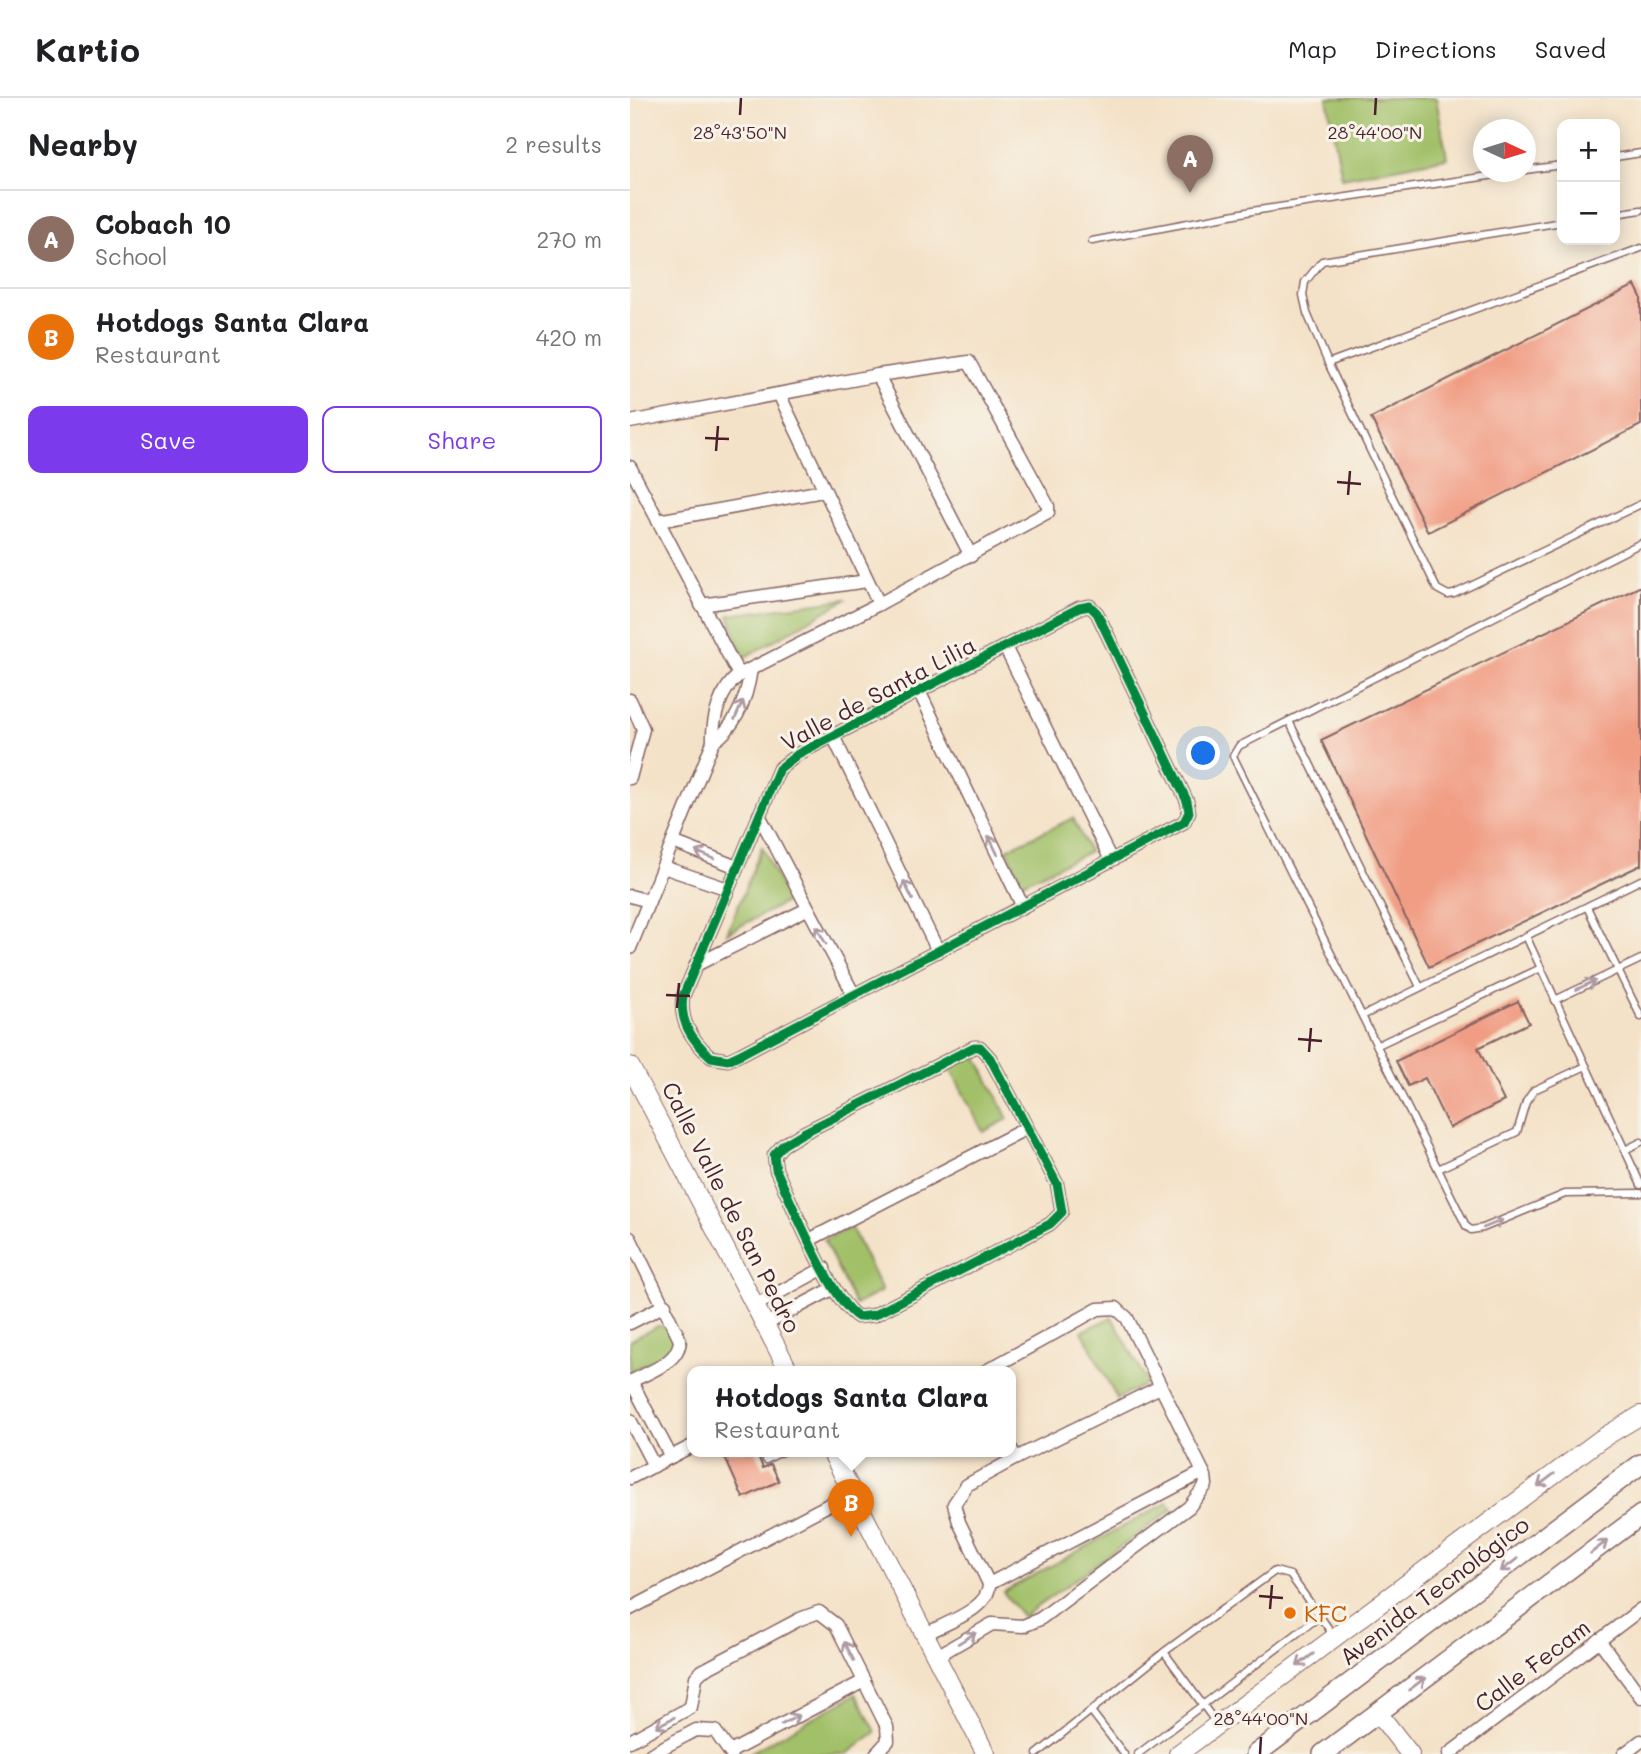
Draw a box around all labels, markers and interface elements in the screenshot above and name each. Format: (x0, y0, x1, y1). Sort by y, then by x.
text: Kartio (35, 27, 140, 70)
text: Map (1288, 33, 1337, 64)
text: Directions (1375, 33, 1497, 64)
text: Saved (1535, 33, 1606, 64)
north arrow (1473, 119, 1536, 182)
map controls (1557, 119, 1620, 245)
button: + (1557, 119, 1620, 182)
text: 28°43'50"N (693, 120, 787, 144)
text: 28°44'00"N (1328, 120, 1422, 144)
text: Nearby (28, 124, 138, 164)
text: 2 results (505, 129, 602, 159)
pin: A (1167, 135, 1213, 193)
button: − (1557, 182, 1620, 245)
text: Cobach 10 (95, 207, 231, 241)
text: A (43, 224, 59, 254)
text: 270 m (537, 224, 602, 254)
text: School (95, 241, 168, 271)
text: Hotdogs Santa Clara (95, 305, 369, 339)
text: B (43, 322, 59, 352)
text: 420 m (536, 322, 602, 352)
text: Restaurant (95, 339, 221, 369)
button: Save (28, 406, 308, 473)
button: Share (322, 406, 602, 473)
street label: Valle de Santa Lilia (775, 629, 981, 757)
one-way arrow (733, 700, 746, 721)
your location (1186, 736, 1220, 770)
one-way arrow (986, 835, 999, 856)
one-way arrow (694, 847, 716, 860)
one-way arrow (901, 880, 914, 901)
one-way arrow (814, 925, 827, 946)
one-way arrow (1575, 978, 1596, 992)
street label: Calle Valle de San Pedro (656, 1076, 808, 1338)
one-way arrow (1481, 1216, 1503, 1229)
popup (687, 1366, 1016, 1457)
text: Hotdogs Santa Clara (714, 1380, 989, 1414)
text: Restaurant (714, 1414, 840, 1444)
one-way arrow (1537, 1473, 1556, 1487)
pin: B (828, 1479, 874, 1537)
street label: Avenida Tecnológico (1333, 1509, 1535, 1671)
one-way arrow (1589, 1540, 1608, 1554)
one-way arrow (1500, 1557, 1519, 1572)
place label: KFC (1304, 1598, 1347, 1628)
marker: KFC (1282, 1605, 1298, 1621)
street label: Calle Fecam (1468, 1612, 1596, 1718)
one-way arrow (956, 1630, 976, 1644)
one-way arrow (841, 1641, 855, 1662)
one-way arrow (1296, 1652, 1315, 1667)
one-way arrow (1407, 1676, 1426, 1691)
text: 28°44'00"N (1214, 1706, 1308, 1730)
one-way arrow (780, 1713, 800, 1727)
one-way arrow (655, 1716, 676, 1730)

